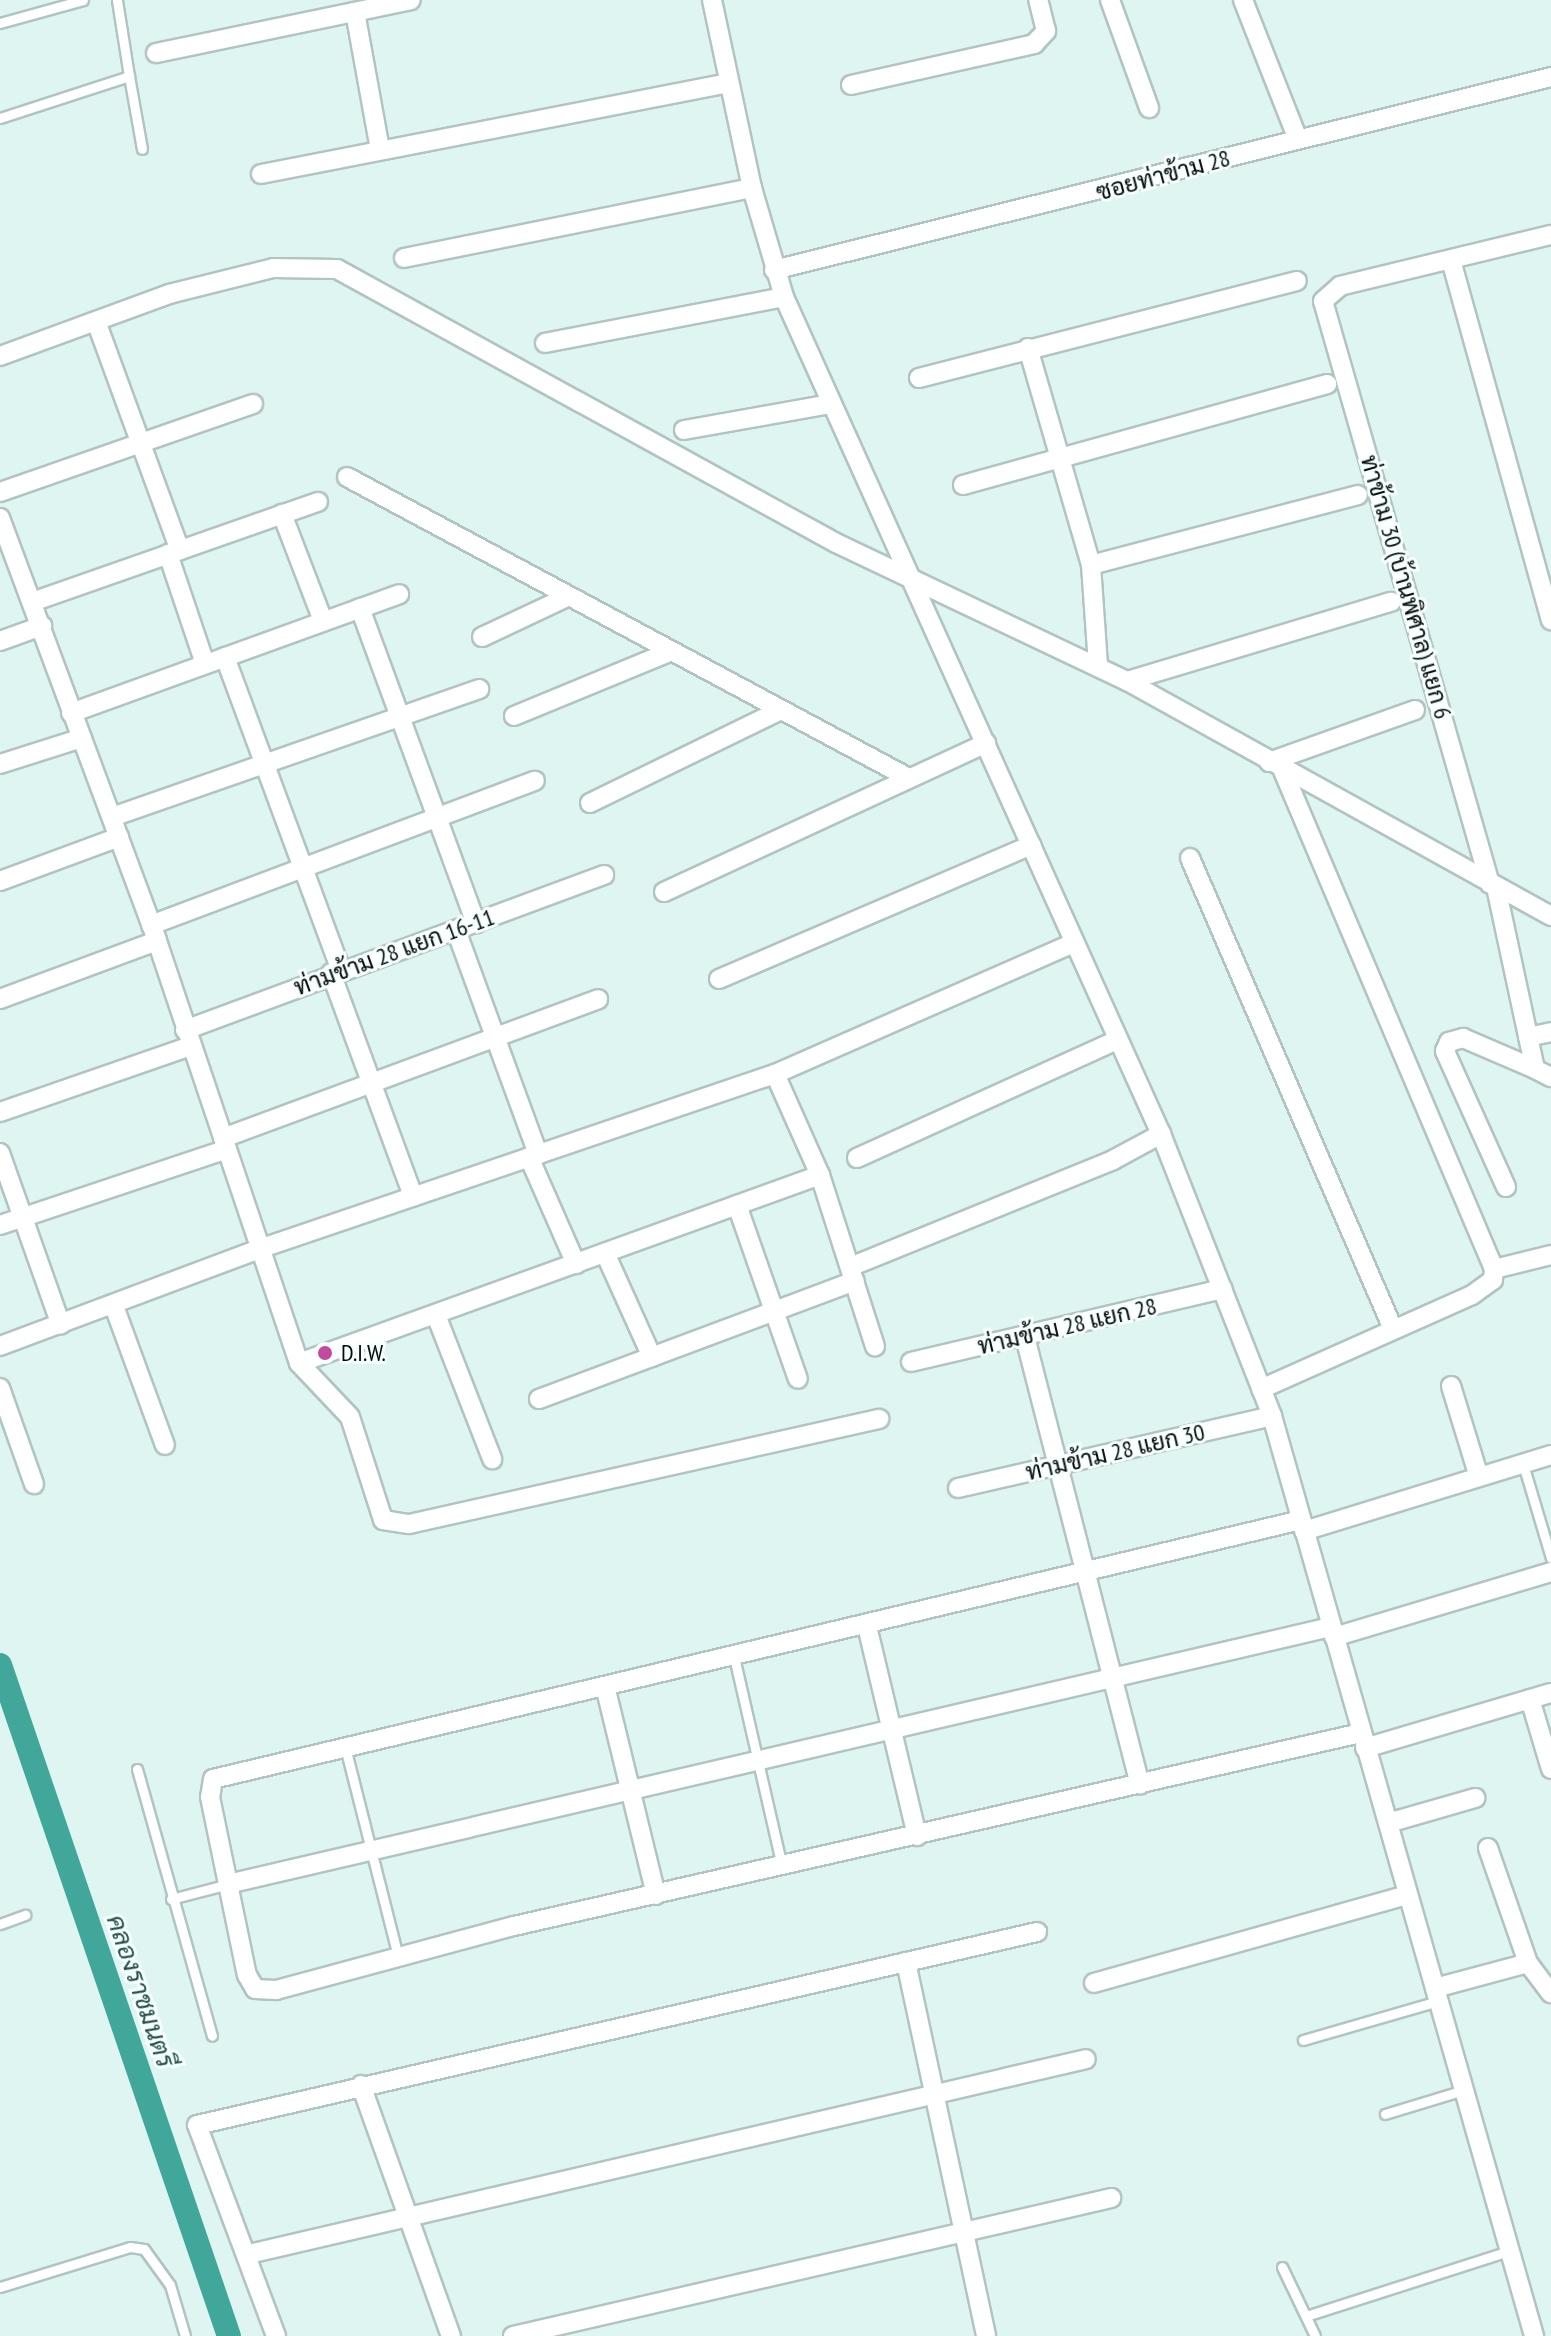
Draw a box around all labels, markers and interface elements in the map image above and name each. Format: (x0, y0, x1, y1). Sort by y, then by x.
street label: ซอยท่าข้าม 28 (1093, 143, 1233, 207)
street label: ท่าข้าม 30 (บ้านพิศาล) แยก 6 (1355, 452, 1457, 722)
street label: ท่ามข้าม 28 แยก 16-11 (290, 902, 498, 1002)
street label: ท่ามข้าม 28 แยก 28 (975, 1291, 1159, 1361)
place label: D.I.W. (341, 1339, 386, 1367)
marker: D.I.W. (316, 1344, 334, 1362)
street label: ท่ามข้าม 28 แยก 30 (1023, 1417, 1207, 1487)
water label: คลองราชมนตรี (100, 1910, 182, 2072)

